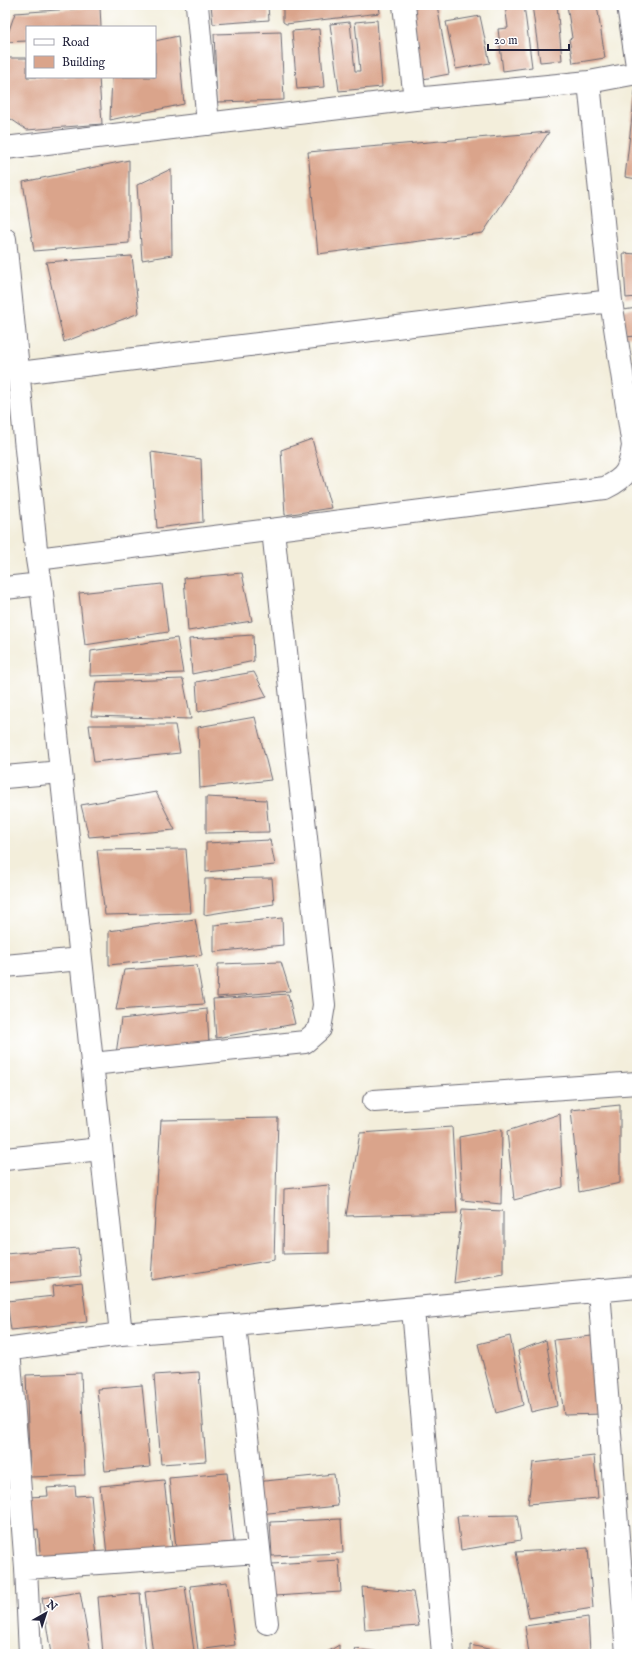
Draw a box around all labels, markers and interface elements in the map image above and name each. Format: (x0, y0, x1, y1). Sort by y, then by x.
legend (26, 26, 156, 78)
scale bar (488, 26, 569, 52)
text: 20 m (494, 33, 517, 48)
text: Road (62, 35, 90, 50)
text: Building (62, 55, 106, 70)
north arrow (26, 1593, 66, 1633)
text: N (43, 1597, 60, 1615)

